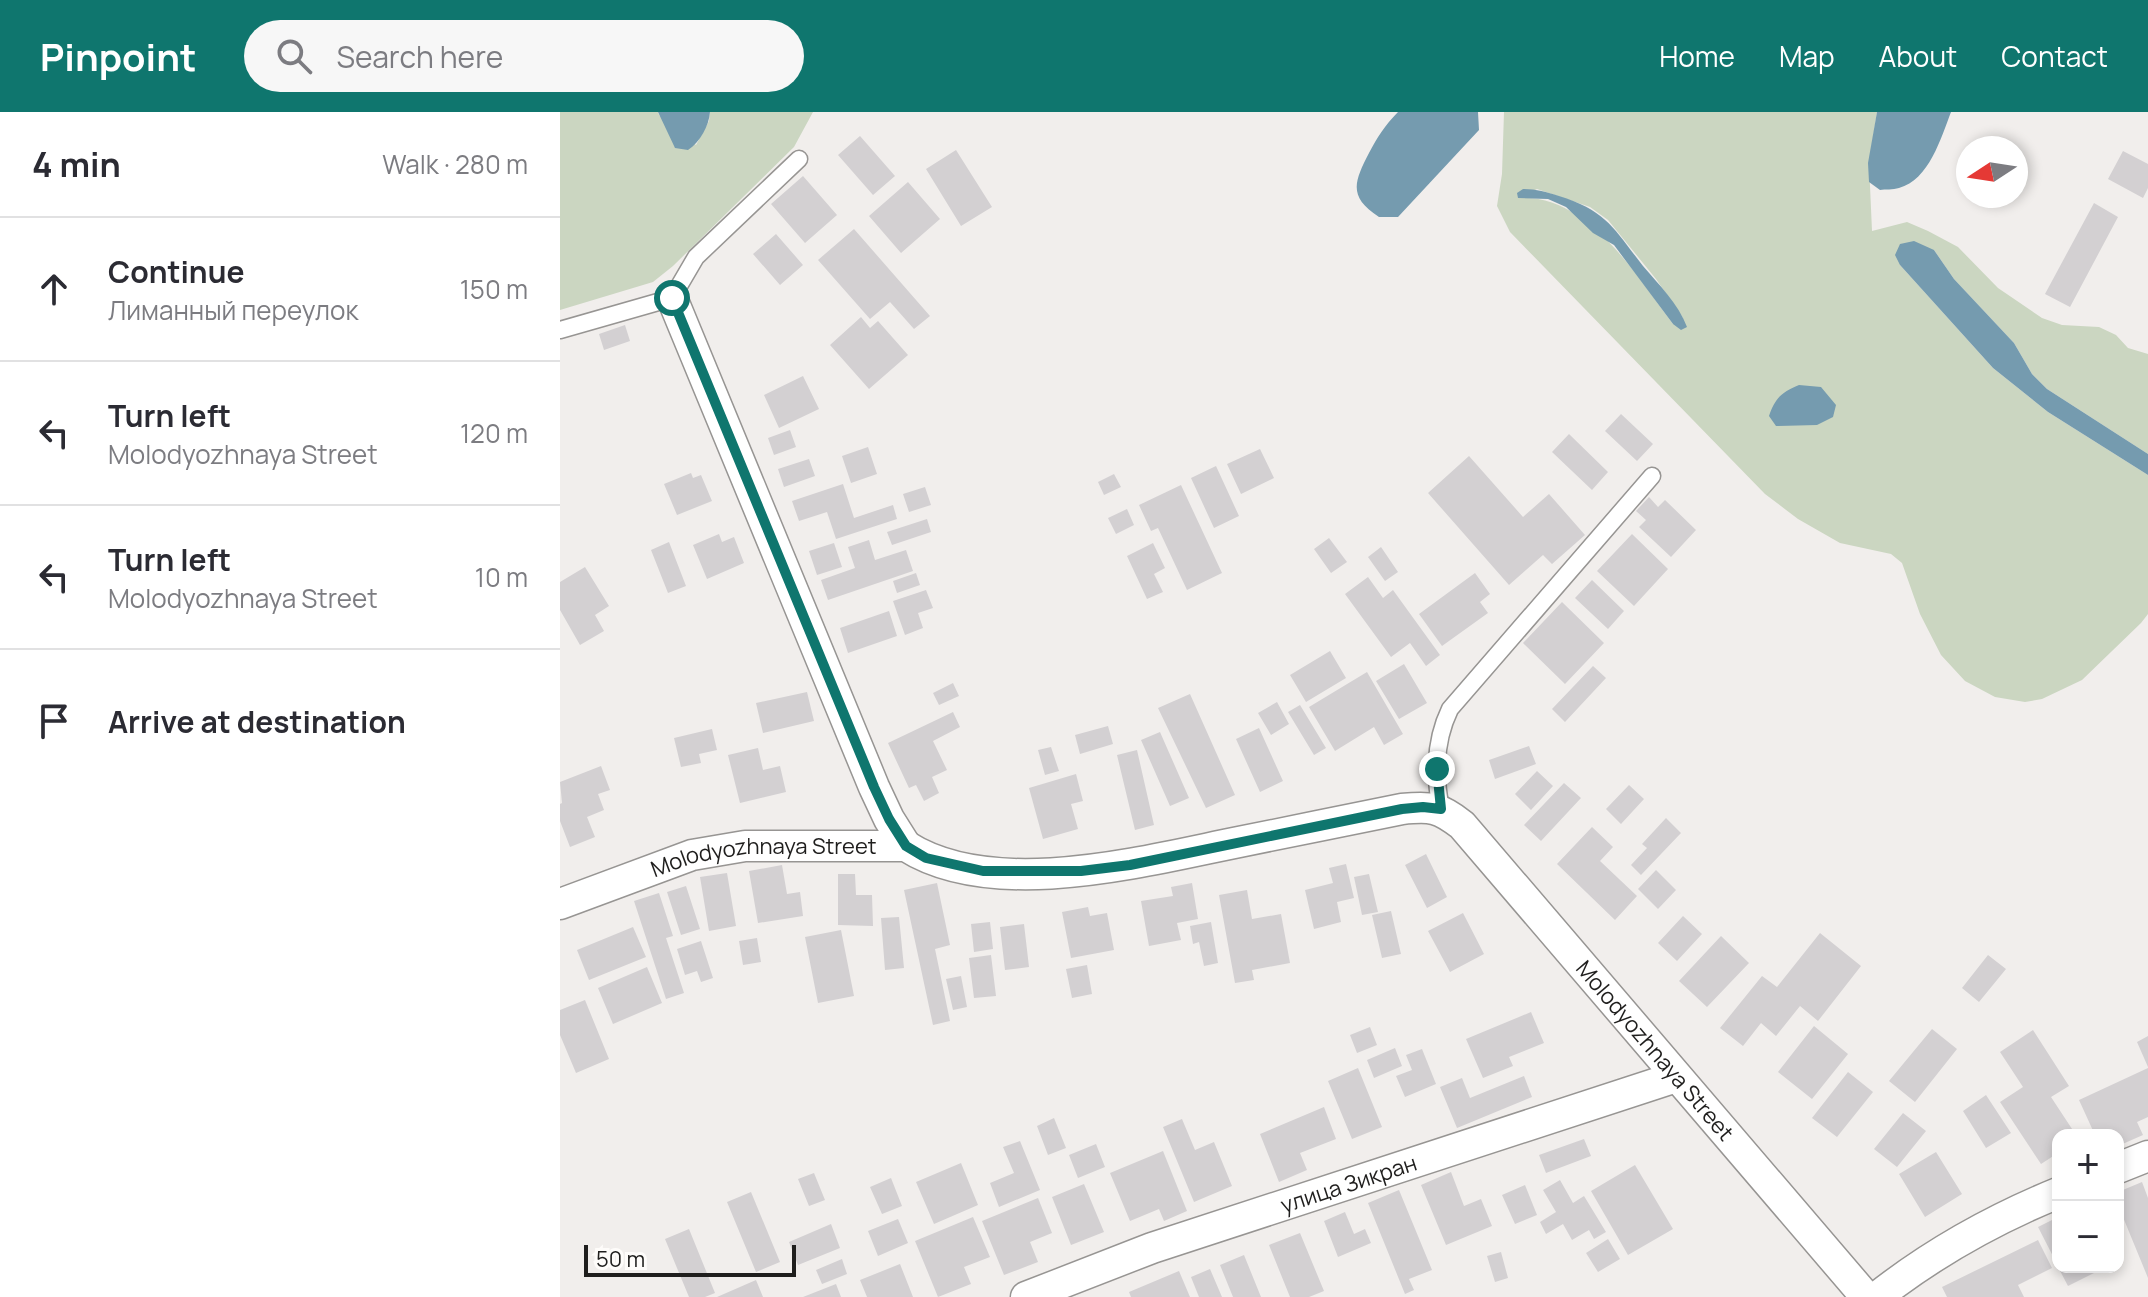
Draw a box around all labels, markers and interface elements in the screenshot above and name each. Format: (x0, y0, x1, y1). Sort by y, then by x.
search box (244, 20, 804, 92)
text: Pinpoint (40, 30, 196, 82)
icon: search (272, 34, 316, 78)
text: Search here (336, 36, 503, 77)
text: Home (1659, 37, 1735, 75)
text: Map (1779, 37, 1835, 75)
text: About (1879, 37, 1957, 75)
text: Contact (2001, 37, 2108, 75)
north arrow (1956, 136, 2028, 208)
text: 4 min (32, 141, 121, 187)
text: Walk · 280 m (382, 146, 528, 182)
text: Continue (108, 251, 244, 292)
icon: ahead (32, 267, 76, 311)
text: 150 m (460, 271, 528, 307)
route start (654, 280, 690, 316)
text: Лиманный переулок (108, 292, 358, 328)
text: Turn left (108, 395, 231, 436)
icon: left (32, 411, 76, 455)
text: 120 m (460, 415, 528, 451)
text: Molodyozhnaya Street (108, 436, 378, 472)
text: Turn left (108, 539, 231, 580)
icon: left (32, 555, 76, 599)
text: 10 m (475, 559, 528, 595)
text: Molodyozhnaya Street (108, 580, 378, 616)
icon: arrive (32, 699, 76, 743)
text: Arrive at destination (108, 701, 406, 742)
route end (1419, 751, 1455, 787)
street label: Molodyozhnaya Street (647, 831, 877, 884)
street label: Molodyozhnaya Street (1569, 954, 1741, 1147)
map controls (2052, 1129, 2124, 1273)
button: + (2052, 1129, 2124, 1201)
street label: улица Зикран (1277, 1148, 1421, 1220)
button: − (2052, 1201, 2124, 1273)
scale bar (584, 1241, 796, 1277)
text: 50 m (596, 1244, 645, 1274)

